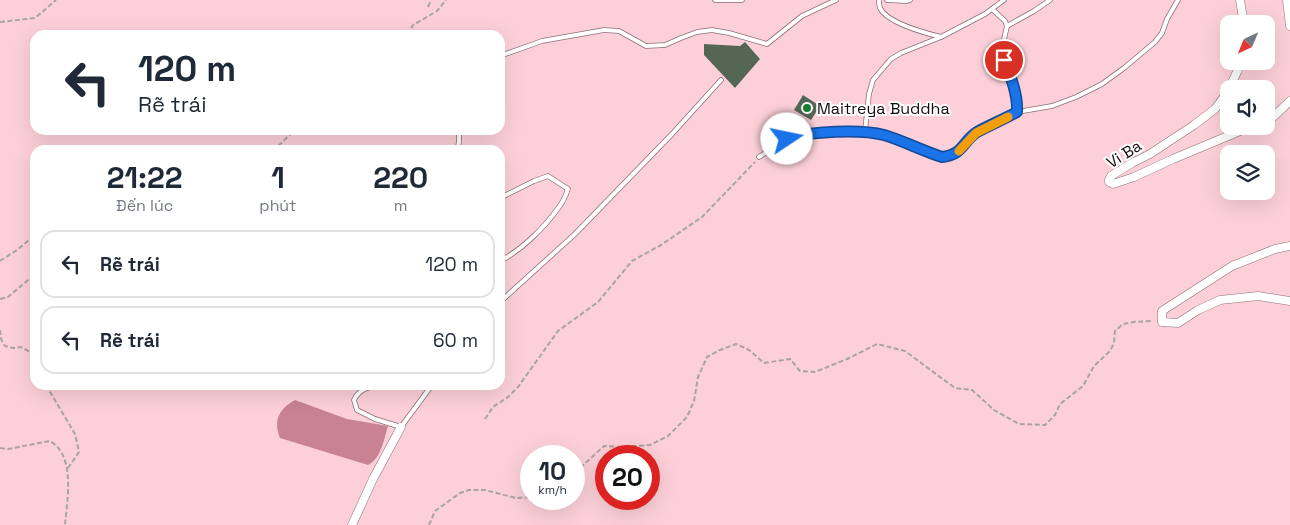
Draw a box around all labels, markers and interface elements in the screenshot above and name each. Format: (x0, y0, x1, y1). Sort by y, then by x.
north arrow (1220, 15, 1275, 70)
map controls (1220, 15, 1275, 200)
pin (983, 39, 1025, 81)
icon: arrive (990, 46, 1018, 74)
text: 120 m (138, 47, 236, 91)
icon: left (55, 50, 120, 115)
button: sound (1220, 80, 1275, 135)
text: Rẽ trái (138, 90, 207, 118)
place label: Maitreya Buddha (817, 98, 950, 119)
marker: Maitreya Buddha (801, 102, 813, 114)
position arrow (760, 112, 812, 164)
street label: Vi Ba (1102, 135, 1146, 173)
button: layers (1220, 145, 1275, 200)
text: 21:22 (107, 158, 183, 197)
text: 1 (271, 158, 285, 197)
text: 220 (373, 158, 428, 197)
text: Đến lúc (116, 195, 173, 216)
text: phút (259, 195, 296, 216)
text: m (394, 195, 408, 216)
icon: left (57, 250, 85, 278)
text: Rẽ trái (100, 252, 160, 277)
text: 120 m (425, 252, 478, 277)
icon: left (57, 326, 85, 354)
text: Rẽ trái (100, 328, 160, 353)
text: 60 m (433, 328, 478, 353)
speed limit sign: 20 (595, 445, 660, 510)
text: 10 (539, 455, 566, 487)
text: km/h (538, 482, 567, 498)

